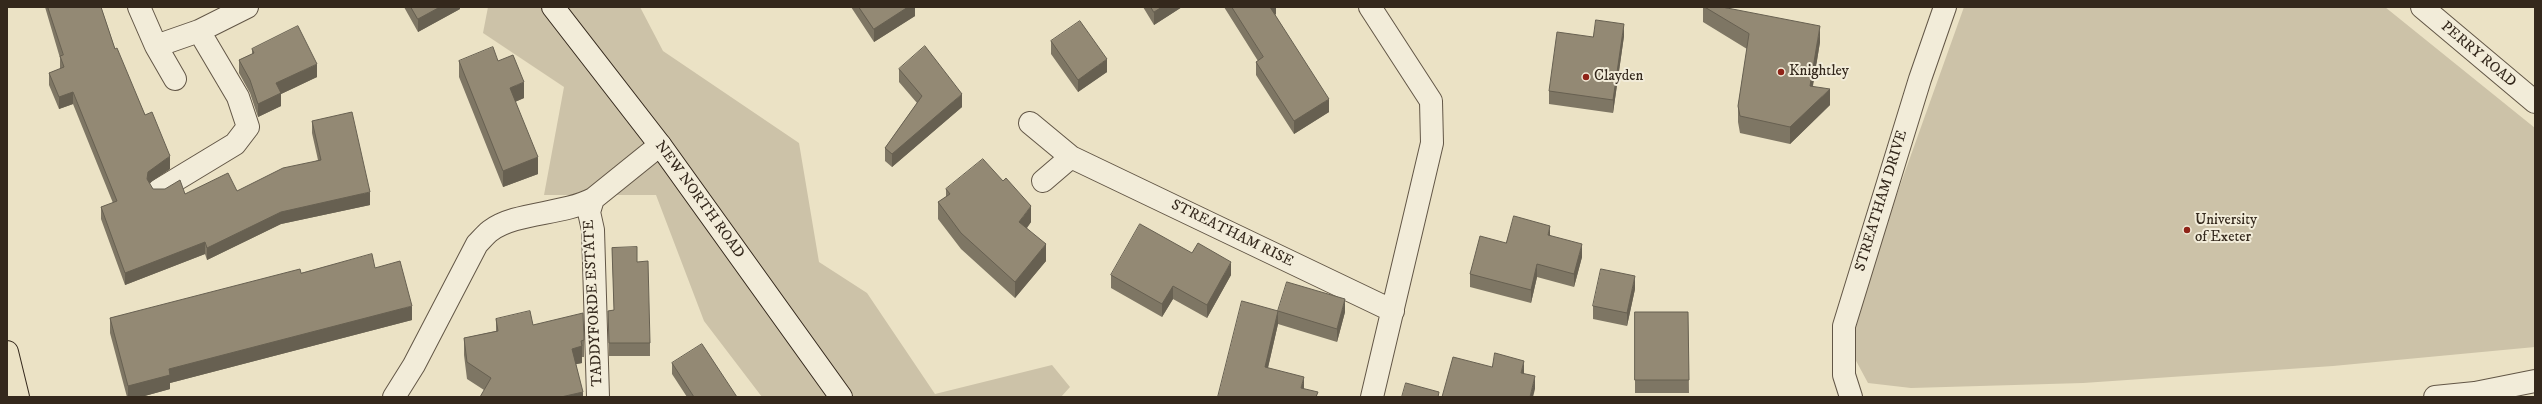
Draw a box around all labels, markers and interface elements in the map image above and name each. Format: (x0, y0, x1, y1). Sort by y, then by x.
street label: PERRY ROAD (2437, 18, 2519, 92)
place label: Knightley (1789, 63, 1849, 81)
marker: Knightley (1776, 67, 1786, 77)
place label: Clayden (1594, 68, 1643, 86)
marker: Clayden (1581, 72, 1591, 82)
street label: STREATHAM DRIVE (1852, 128, 1912, 274)
street label: NEW NORTH ROAD (650, 138, 748, 262)
street label: STREATHAM RISE (1168, 197, 1296, 271)
place label: University of Exeter (2195, 212, 2257, 247)
street label: TADDYFORDE ESTATE (581, 219, 607, 387)
marker: University of Exeter (2182, 225, 2192, 235)

